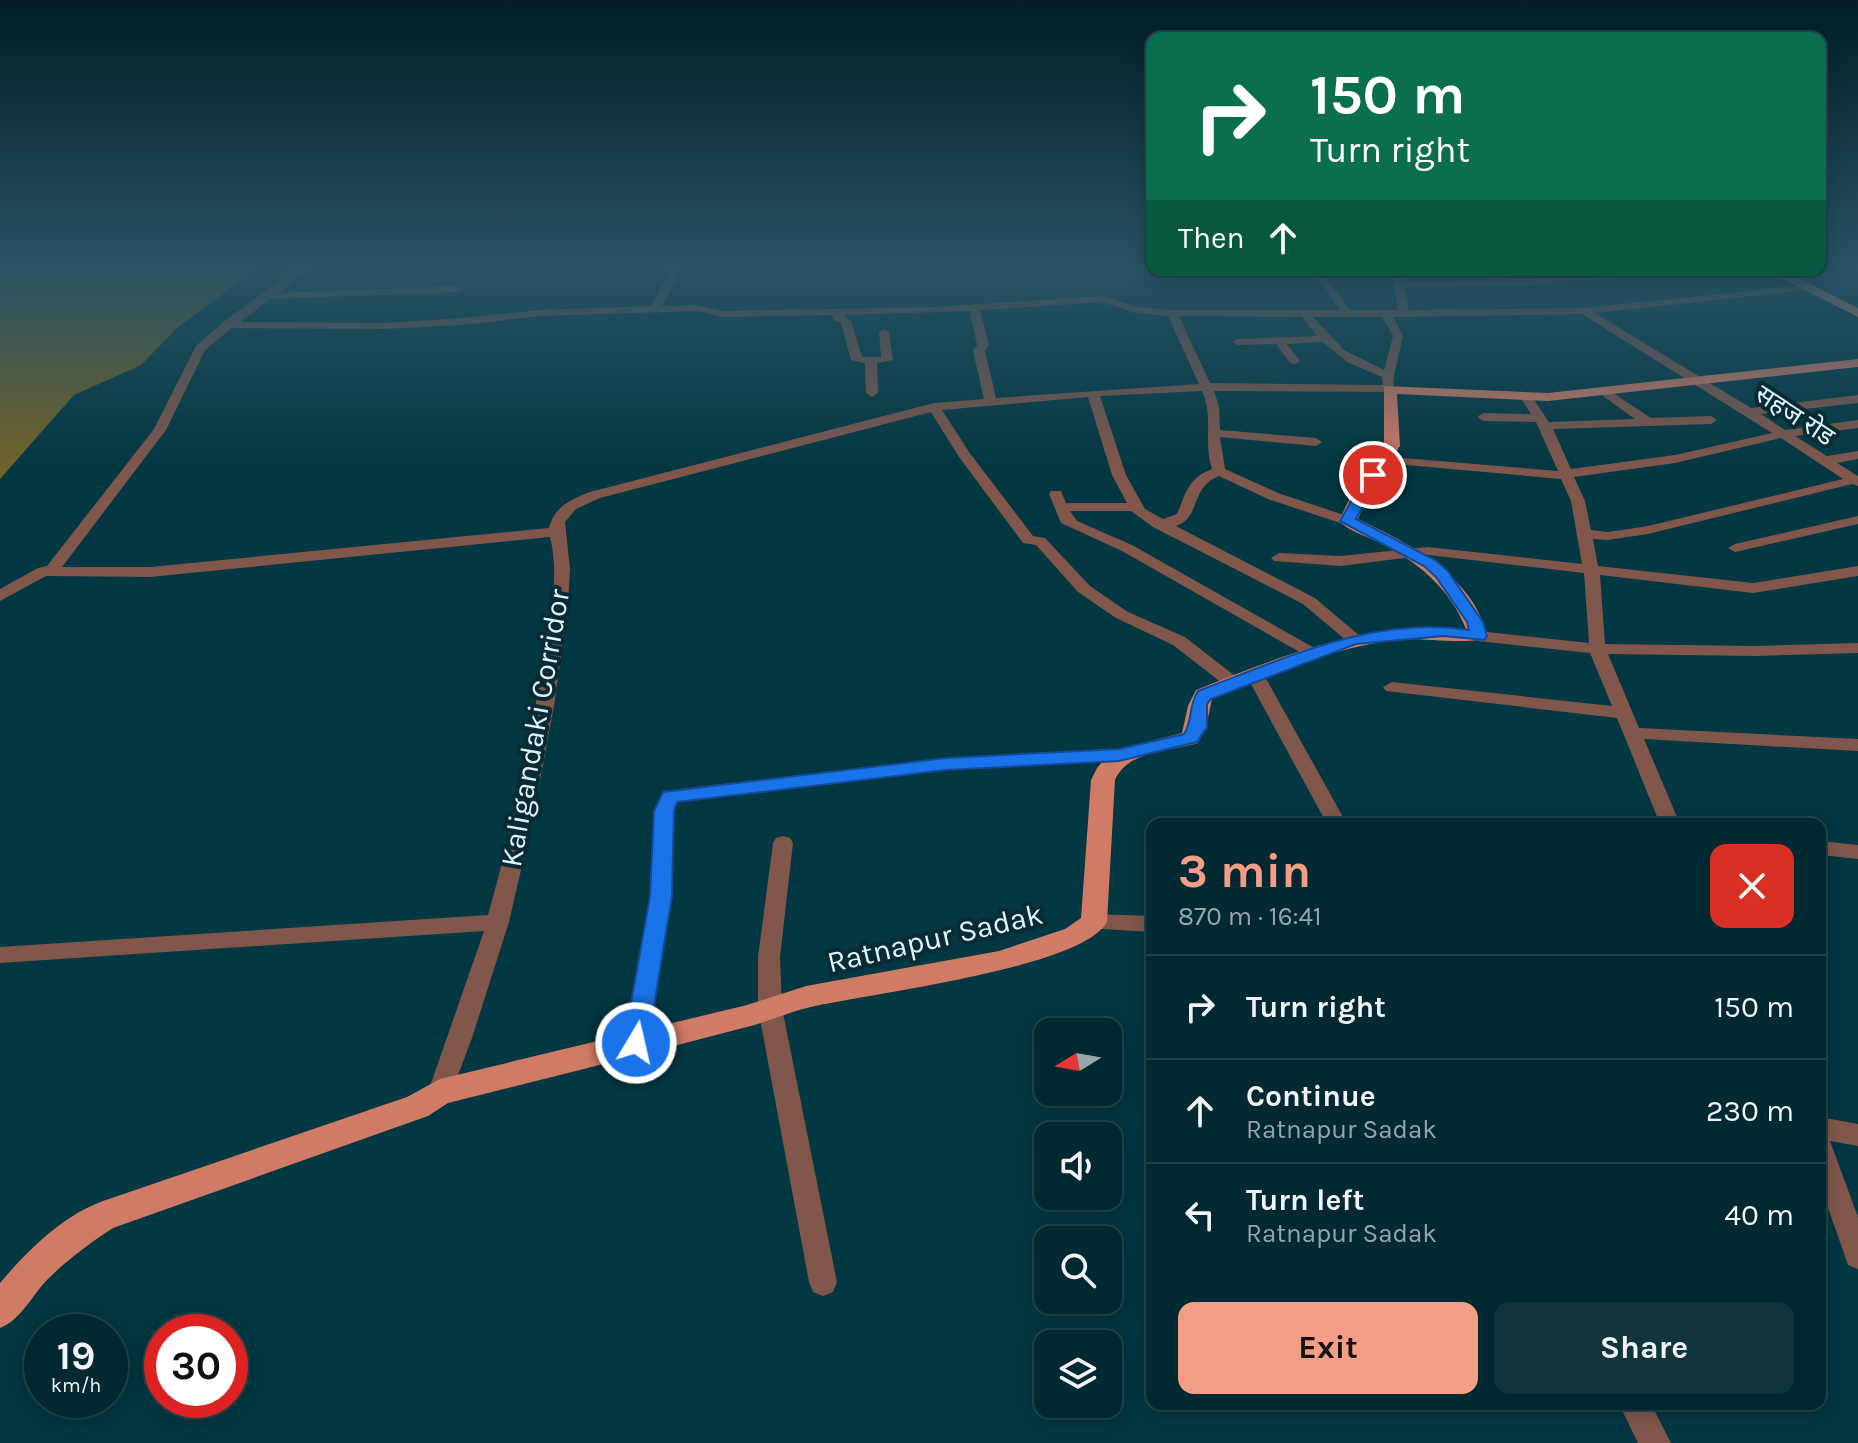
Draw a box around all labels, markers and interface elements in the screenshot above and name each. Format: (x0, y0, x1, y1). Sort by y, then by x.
text: 150 m (1310, 62, 1465, 127)
icon: right (1178, 64, 1282, 168)
text: Turn right (1310, 129, 1470, 171)
icon: ahead (1261, 216, 1305, 260)
text: Then (1178, 220, 1245, 256)
street label: सहज रोड (1749, 378, 1841, 453)
pin (1339, 441, 1407, 509)
icon: arrive (1351, 453, 1395, 497)
street label: Kaligandaki Corridor (493, 586, 577, 870)
text: 3 min (1178, 843, 1311, 899)
button: close (1710, 844, 1794, 928)
street label: Ratnapur Sadak (824, 896, 1046, 980)
text: 870 m · 16:41 (1178, 901, 1322, 932)
icon: right (1178, 985, 1222, 1029)
text: Turn right (1246, 989, 1386, 1025)
text: 150 m (1714, 989, 1794, 1025)
position arrow (594, 1001, 678, 1085)
north arrow (1034, 1018, 1122, 1106)
map controls (1034, 1018, 1122, 1418)
text: Continue (1246, 1078, 1376, 1114)
icon: ahead (1178, 1089, 1222, 1133)
text: 230 m (1706, 1093, 1794, 1129)
text: Ratnapur Sadak (1246, 1114, 1437, 1145)
button: sound (1034, 1122, 1122, 1210)
text: Turn left (1246, 1182, 1364, 1218)
icon: left (1178, 1193, 1222, 1237)
text: 40 m (1724, 1197, 1794, 1233)
text: Ratnapur Sadak (1246, 1218, 1437, 1249)
button: search (1034, 1226, 1122, 1314)
button: Exit (1178, 1302, 1478, 1394)
button: Share (1494, 1302, 1794, 1394)
speed limit sign: 30 (144, 1314, 248, 1418)
button: layers (1034, 1330, 1122, 1418)
text: 19 (57, 1332, 95, 1379)
text: km/h (51, 1374, 101, 1397)

